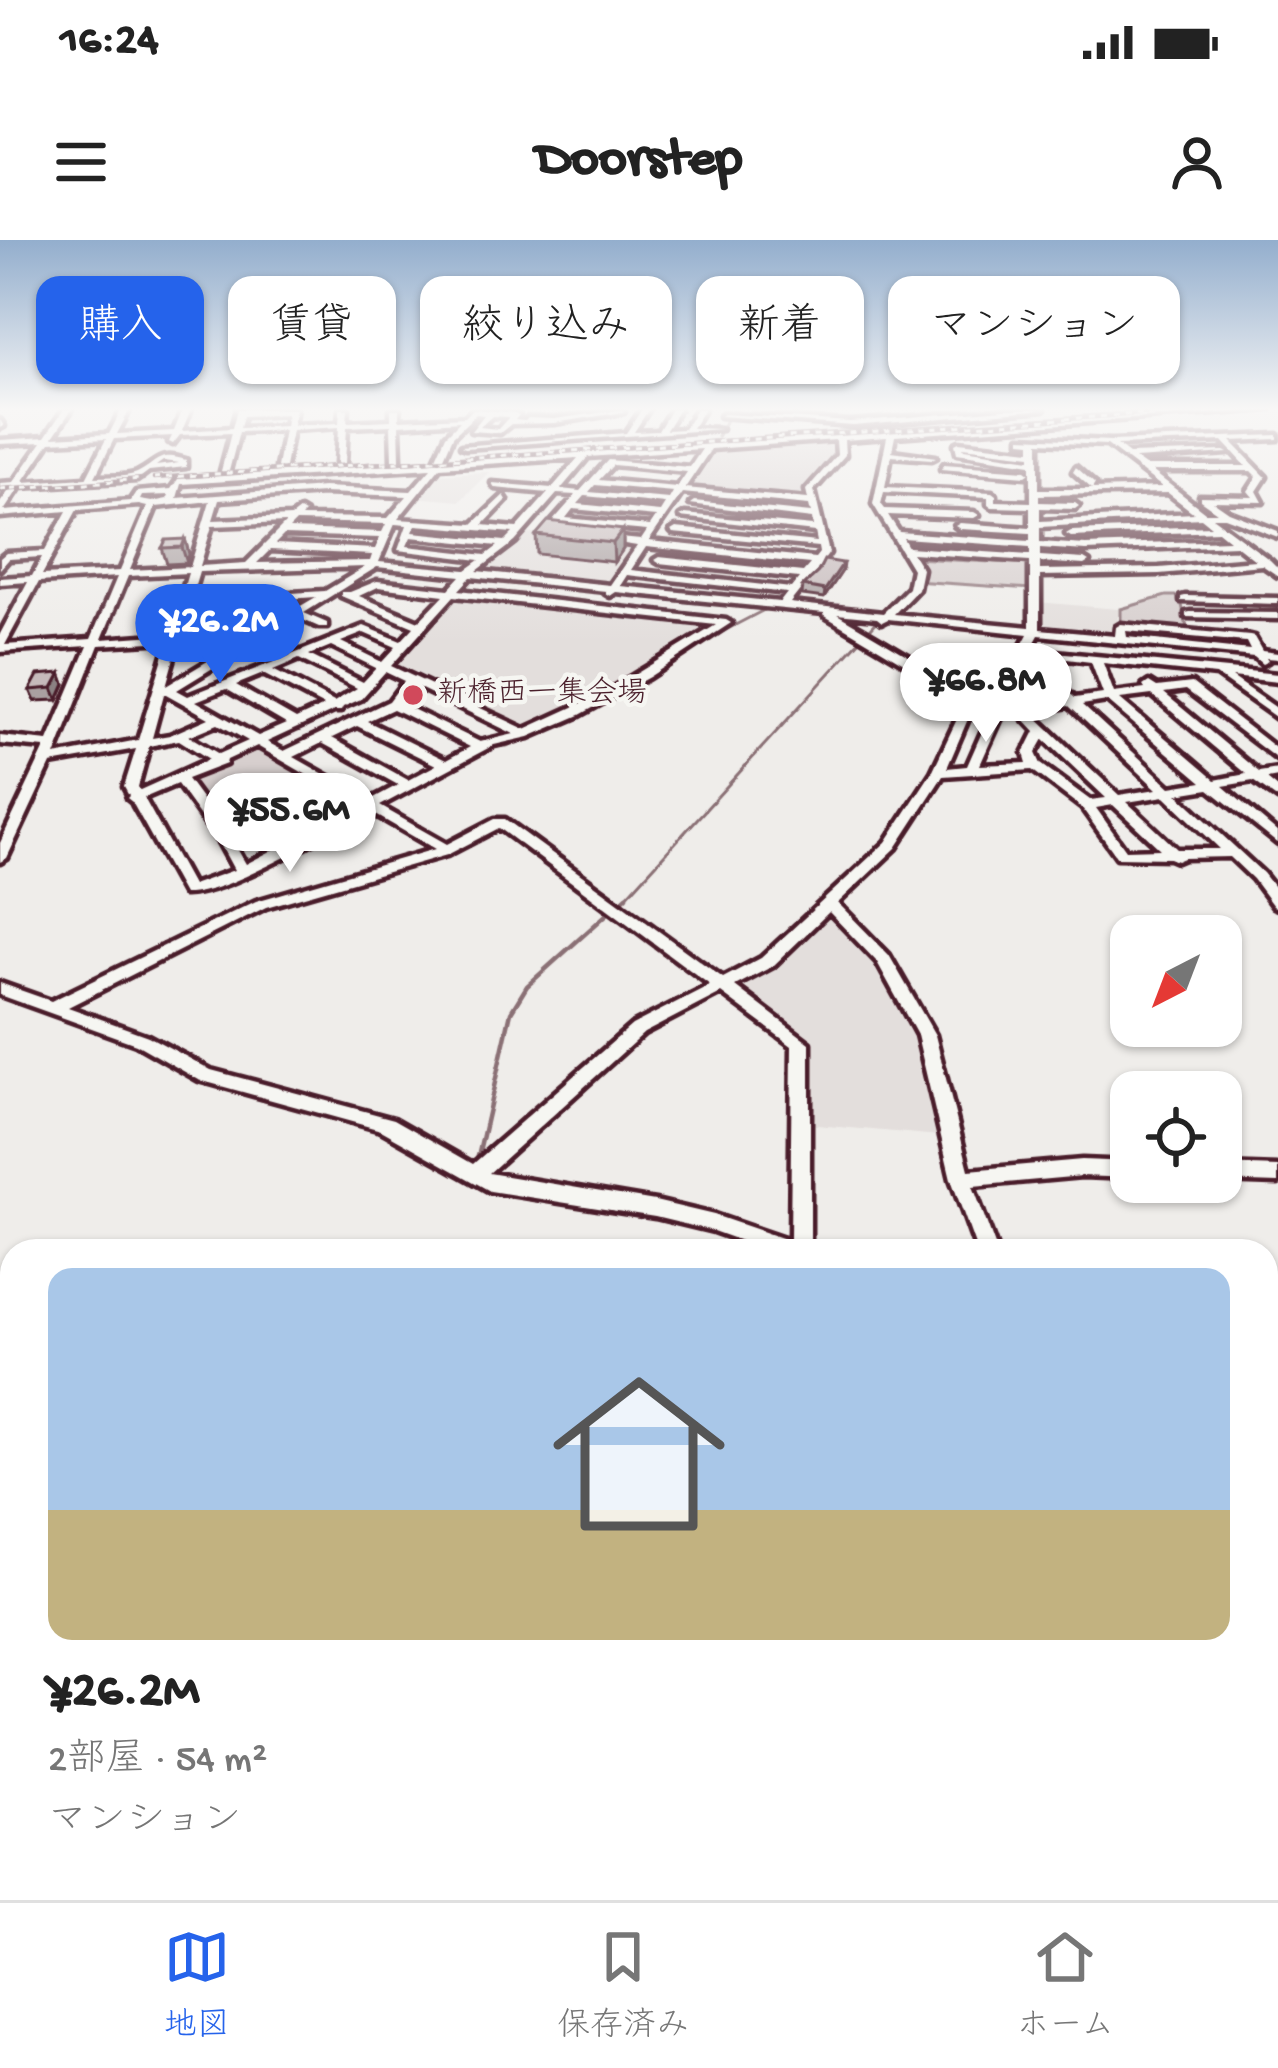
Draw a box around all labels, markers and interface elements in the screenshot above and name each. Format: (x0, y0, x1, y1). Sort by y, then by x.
text: 16:24 (60, 16, 158, 69)
icon: menu (48, 129, 114, 195)
icon: person (1164, 129, 1230, 195)
text: Doorstep (536, 130, 742, 194)
chip: 購入 (36, 276, 204, 384)
chip: 賃貸 (228, 276, 396, 384)
chip: 絞り込み (420, 276, 672, 384)
chip: 新着 (696, 276, 864, 384)
chip: マンション (888, 276, 1180, 384)
pin: ¥26.2M (122, 584, 318, 686)
text: ¥26.2M (162, 600, 278, 646)
pin: ¥66.8M (888, 643, 1084, 745)
text: ¥66.8M (927, 659, 1045, 705)
place label: 新橋西一集会場 (437, 676, 647, 713)
marker: 新橋西一集会場 (400, 682, 426, 708)
pin: ¥55.6M (192, 773, 388, 875)
text: ¥55.6M (231, 789, 349, 835)
north arrow (1110, 915, 1242, 1047)
map controls (1110, 915, 1242, 1203)
button: locate (1110, 1071, 1242, 1203)
icon: home (531, 1346, 747, 1562)
text: ¥26.2M (48, 1664, 199, 1724)
text: 2部屋 · 54 m² (48, 1739, 267, 1785)
text: マンション (48, 1800, 241, 1846)
tab: 地図 (164, 1924, 230, 2047)
tab: 保存済み (557, 1924, 689, 2047)
tab: ホーム (1017, 1924, 1114, 2047)

